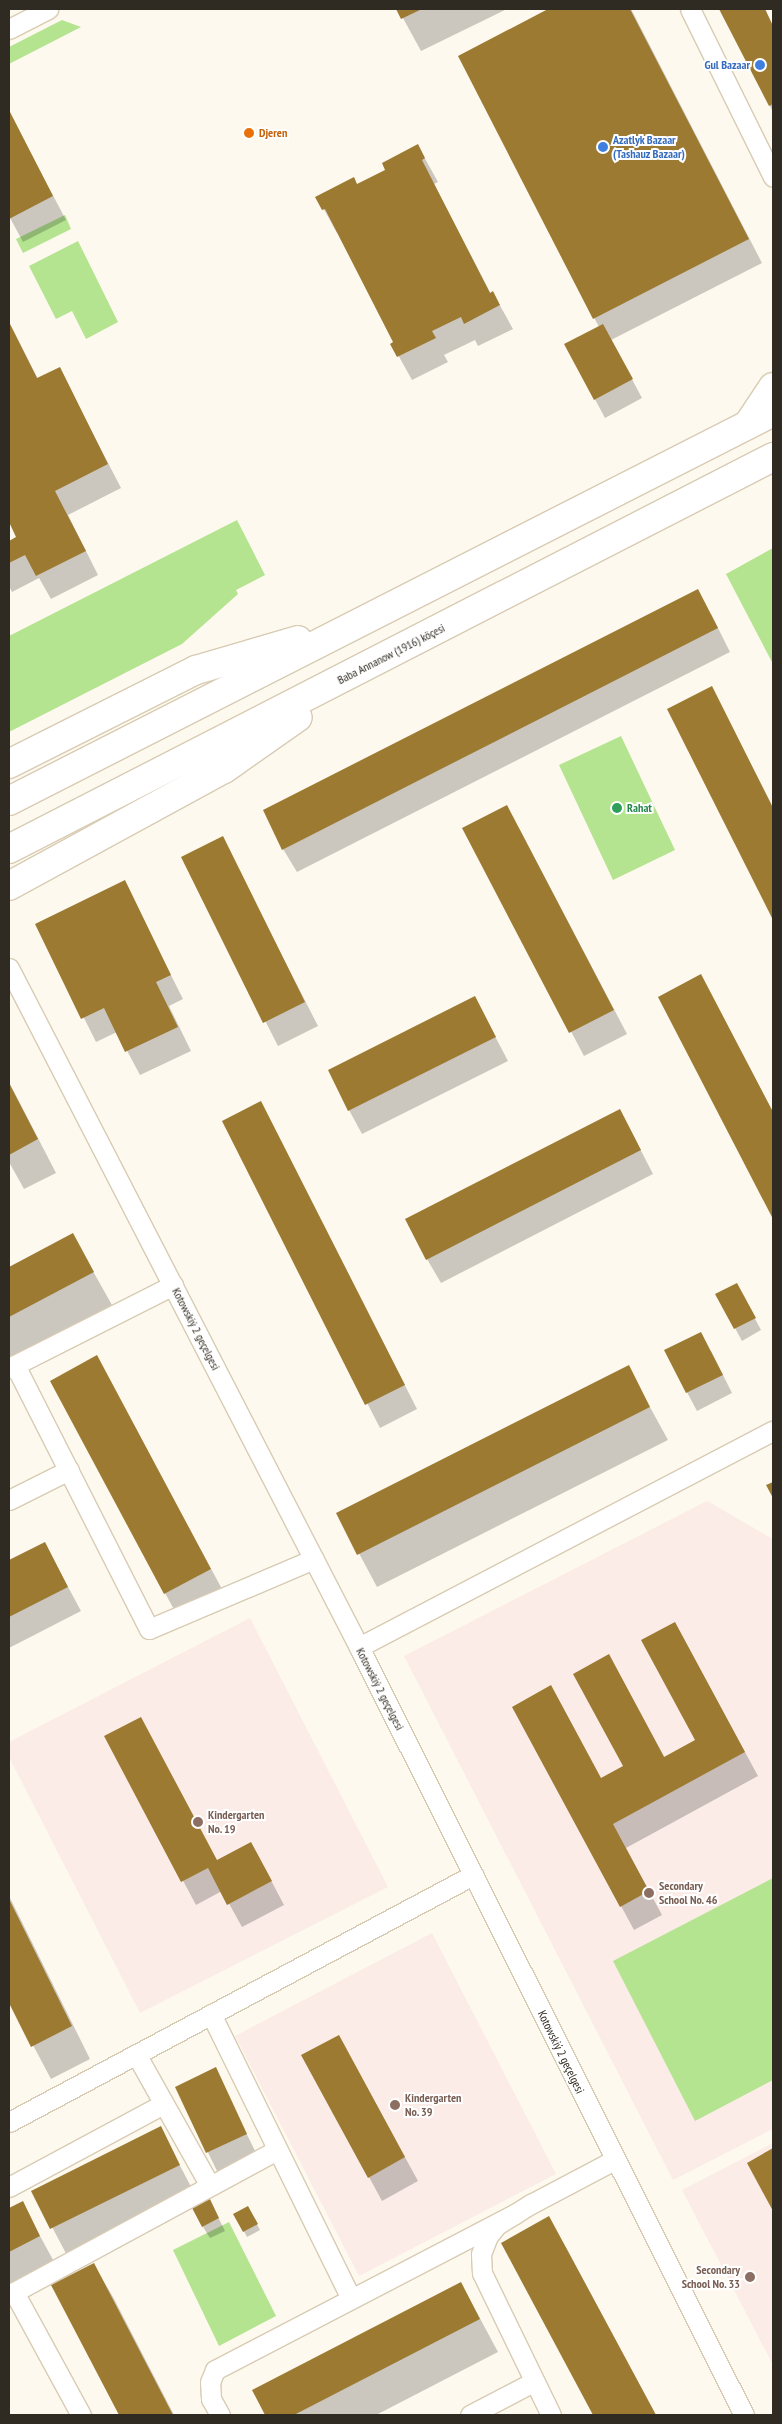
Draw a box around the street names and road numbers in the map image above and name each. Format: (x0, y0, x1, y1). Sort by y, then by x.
street label: Baba Annanow (1916) köçesi (335, 621, 447, 687)
street label: Kotowskiý 2 geçelgesi (169, 1285, 223, 1373)
street label: Kotowskiý 2 geçelgesi (353, 1645, 407, 1733)
street label: Kotowskiý 2 geçelgesi (535, 2008, 587, 2096)

